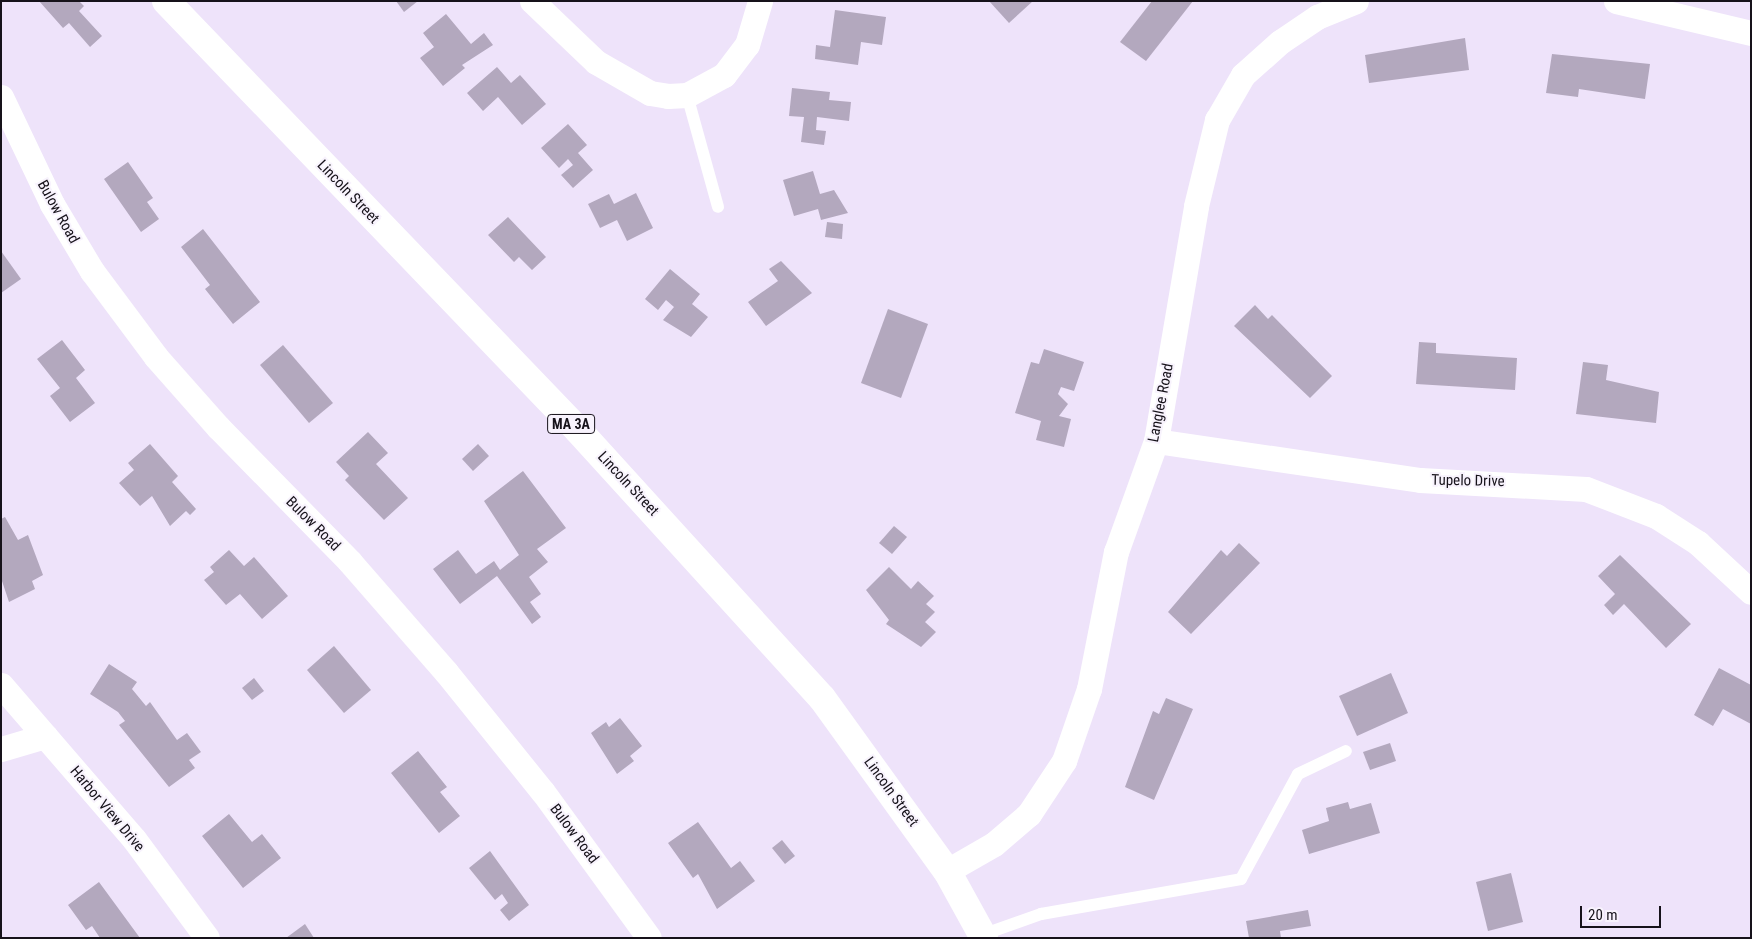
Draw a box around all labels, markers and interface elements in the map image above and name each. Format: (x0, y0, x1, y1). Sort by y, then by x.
street label: Lincoln Street (313, 156, 383, 228)
street label: Bulow Road (33, 177, 83, 247)
street label: Langlee Road (1145, 362, 1177, 444)
road number: MA 3A (546, 412, 596, 436)
street label: Lincoln Street (594, 448, 662, 520)
street label: Tupelo Drive (1431, 471, 1505, 491)
street label: Bulow Road (282, 493, 344, 555)
street label: Lincoln Street (860, 754, 922, 830)
street label: Harbor View Drive (66, 763, 148, 855)
street label: Bulow Road (546, 801, 602, 867)
scale bar (1582, 896, 1663, 928)
text: 20 m (1588, 906, 1618, 924)

